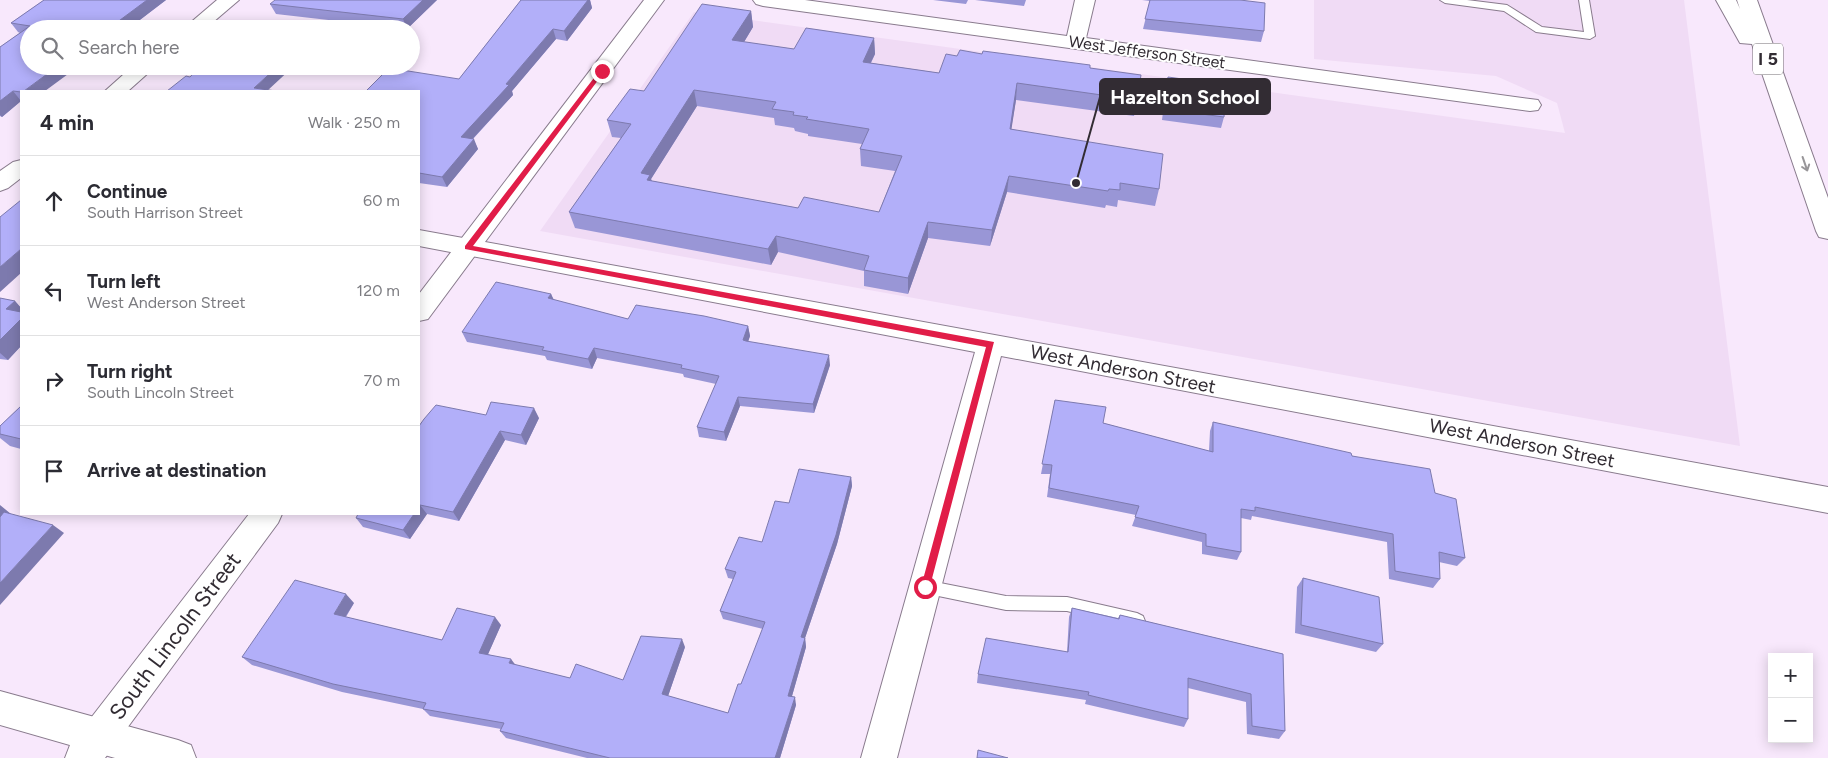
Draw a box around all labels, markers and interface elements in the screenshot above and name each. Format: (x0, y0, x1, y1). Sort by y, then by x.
search box (20, 20, 420, 75)
street label: West Jefferson Street (1067, 32, 1227, 72)
icon: search (38, 34, 66, 62)
text: Search here (78, 36, 180, 59)
road number: I 5 (1753, 44, 1783, 74)
route end (591, 60, 614, 83)
callout: Hazelton School (1100, 79, 1270, 114)
text: Hazelton School (1110, 85, 1260, 109)
text: 4 min (40, 110, 94, 135)
text: Walk · 250 m (308, 113, 400, 132)
one-way arrow (1801, 156, 1810, 171)
text: Continue (87, 180, 167, 203)
icon: ahead (40, 187, 68, 215)
text: 60 m (363, 191, 400, 210)
text: South Harrison Street (87, 203, 243, 222)
text: Turn left (87, 270, 161, 293)
icon: left (40, 277, 68, 305)
text: 120 m (357, 281, 400, 300)
text: West Anderson Street (87, 293, 246, 312)
street label: West Anderson Street (1028, 340, 1218, 398)
text: Turn right (87, 360, 173, 383)
icon: right (40, 367, 68, 395)
text: 70 m (364, 371, 400, 390)
text: South Lincoln Street (87, 383, 234, 402)
street label: West Anderson Street (1427, 414, 1617, 472)
icon: arrive (40, 457, 68, 485)
text: Arrive at destination (87, 459, 266, 482)
street label: South Lincoln Street (103, 547, 247, 725)
route start (914, 576, 937, 599)
map controls (1768, 653, 1813, 743)
button: + (1768, 653, 1813, 698)
button: − (1768, 698, 1813, 743)

